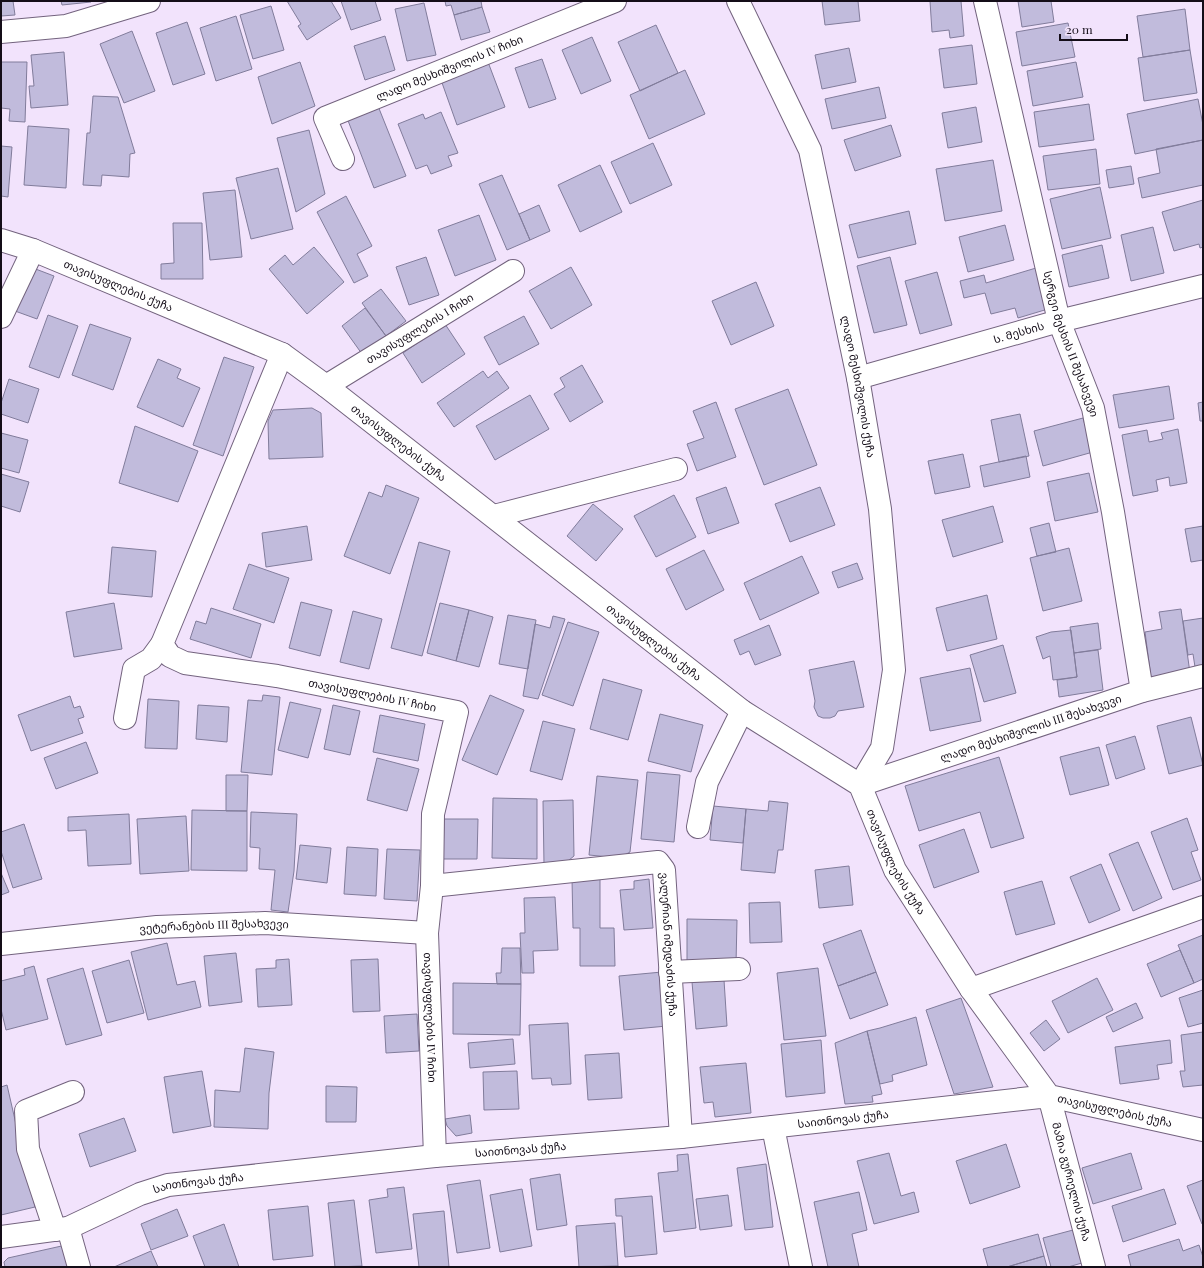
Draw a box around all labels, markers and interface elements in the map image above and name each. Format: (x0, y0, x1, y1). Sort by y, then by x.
scale bar (1060, 16, 1127, 42)
text: 20 m (1066, 21, 1093, 37)
street label: ლადო მესხიშვილის IV ჩიხი (373, 31, 525, 104)
street label: თავისუფლების ქუჩა (62, 256, 175, 315)
street label: სერგეი მესხის II შესახვევი (1041, 269, 1103, 418)
street label: თავისუფლების I ჩიხი (363, 289, 476, 367)
street label: ლადო მესხიშვილის ქუჩა (838, 314, 879, 459)
street label: Ს. Მესხის (991, 318, 1046, 346)
street label: თავისუფლების ქუჩა (348, 400, 450, 484)
street label: თავისუფლების ქუჩა (604, 600, 705, 684)
street label: თავისუფლების IV ჩიხი (307, 674, 438, 715)
street label: ლადო მესხიშვილის III შესახვევი (938, 690, 1123, 765)
street label: თავისუფლების ქუჩა (864, 806, 930, 917)
street label: ვალერიან იმედაძის ქუჩა (657, 872, 681, 1017)
street label: ვეტერანების III შესახვევი (139, 915, 289, 936)
street label: თავისუფლების IV ჩიხი (421, 952, 440, 1083)
street label: თავისუფლების ქუჩა (1056, 1090, 1174, 1130)
street label: საითნოვას ქუჩა (797, 1106, 889, 1131)
street label: მამია გურიელის ქუჩა (1049, 1121, 1095, 1243)
street label: საითნოვას ქუჩა (474, 1138, 567, 1160)
street label: საითნოვას ქუჩა (151, 1169, 244, 1196)

